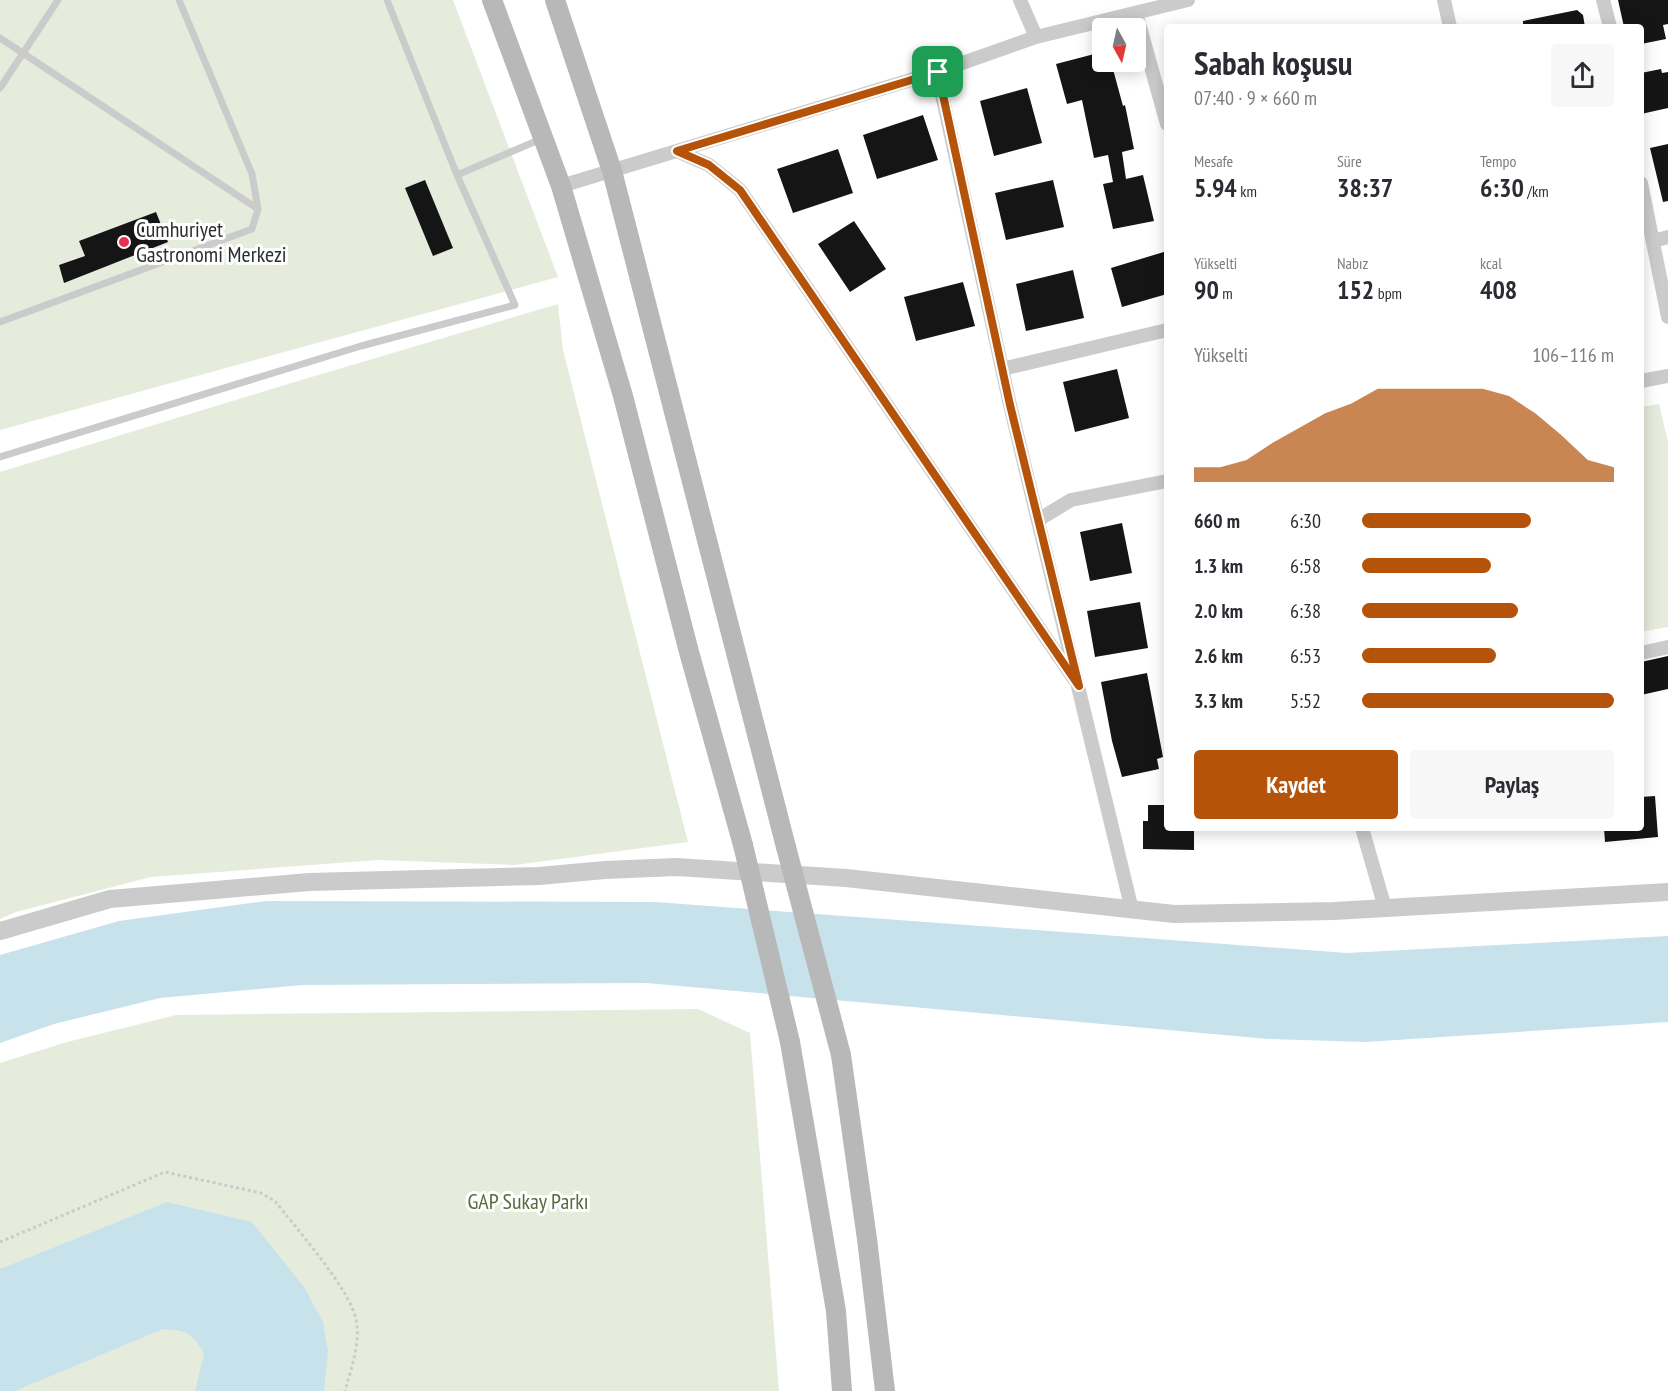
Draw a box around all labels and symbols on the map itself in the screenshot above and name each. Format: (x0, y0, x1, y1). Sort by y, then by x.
north arrow (1092, 18, 1146, 72)
pin (912, 46, 963, 97)
place label: Cumhuriyet Gastronomi Merkezi (136, 215, 287, 268)
marker: Cumhuriyet Gastronomi Merkezi (117, 235, 131, 249)
park label: GAP Sukay Parkı (467, 1187, 589, 1215)

